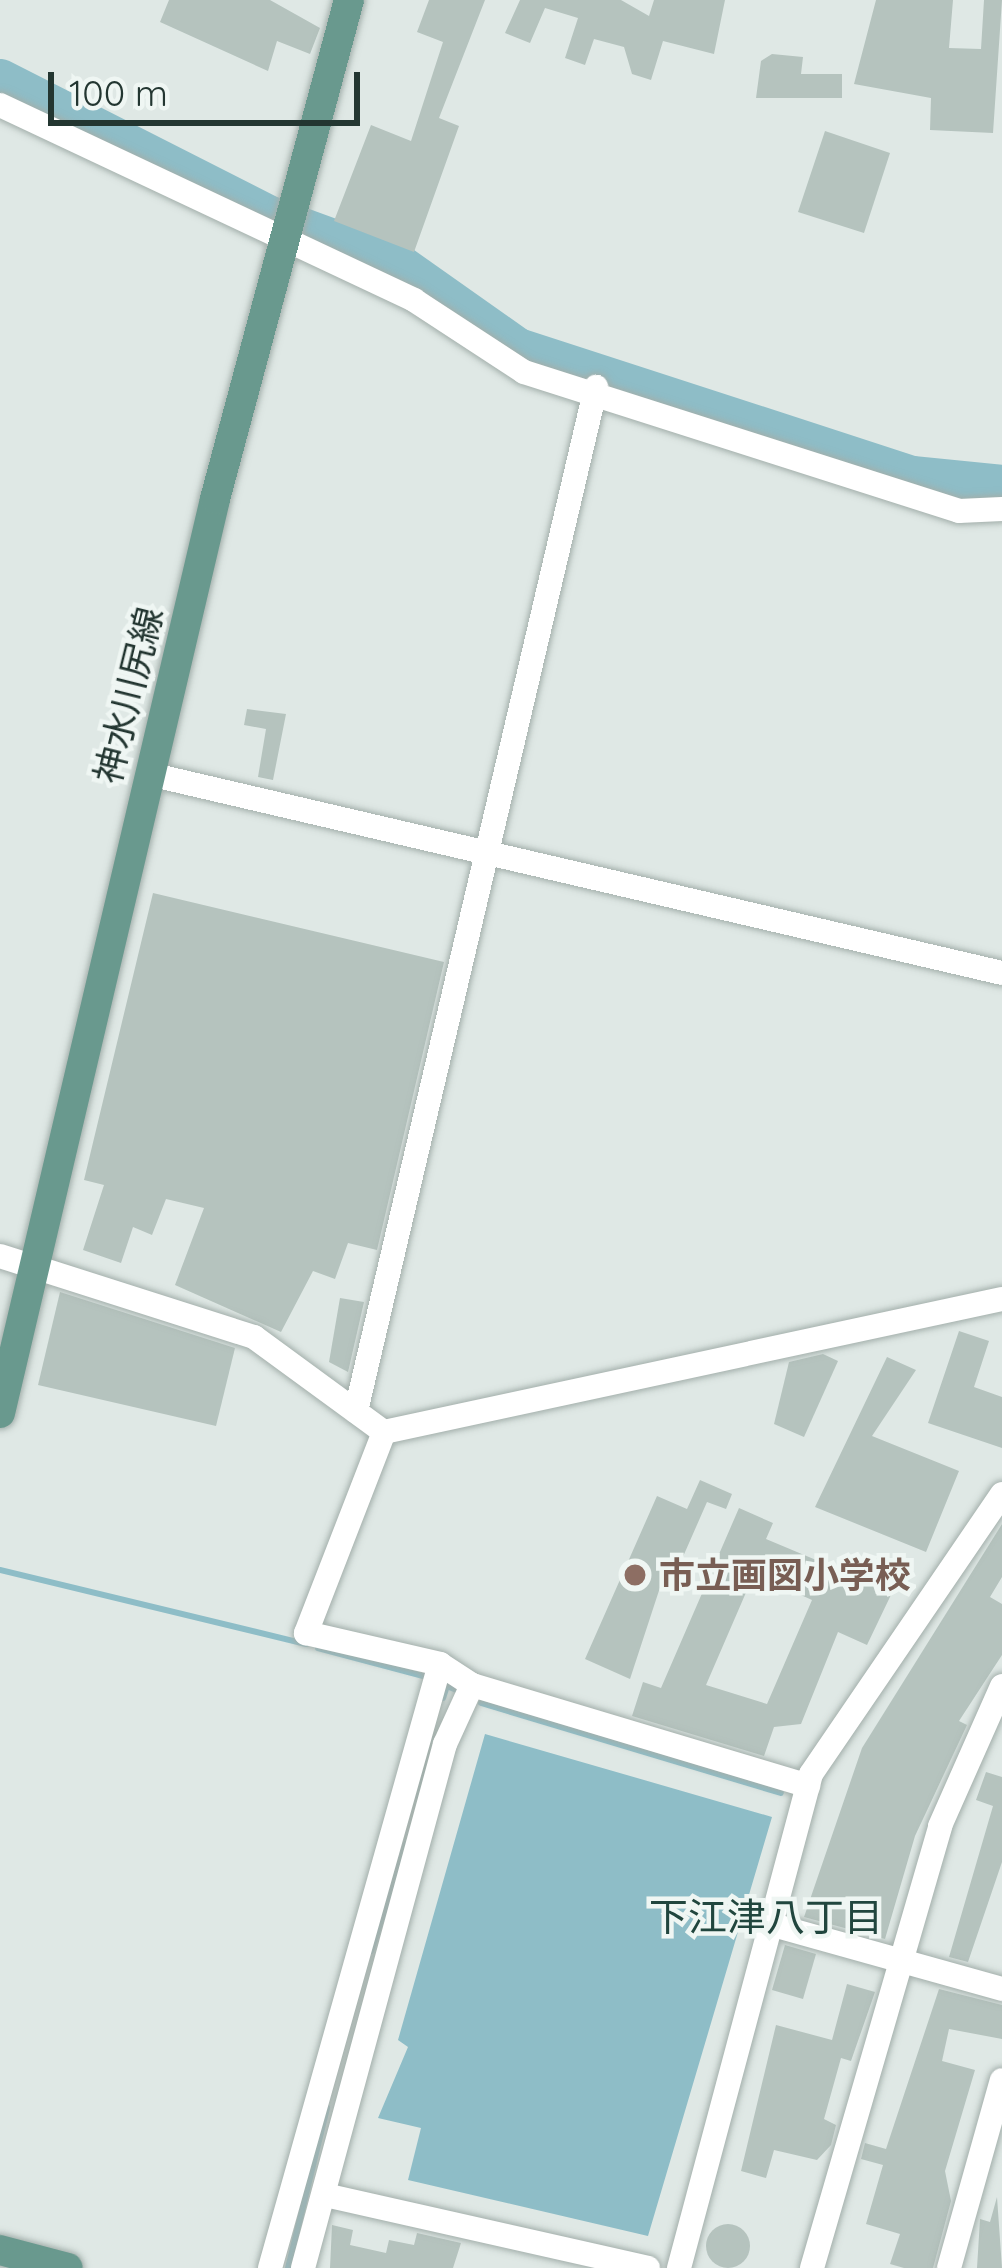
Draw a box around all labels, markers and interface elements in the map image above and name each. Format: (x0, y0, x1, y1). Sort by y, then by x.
scale bar (54, 48, 366, 122)
text: 100 m (69, 70, 168, 115)
street label: 神水川尻線 (85, 602, 171, 788)
place label: 市立画図小学校 (659, 1553, 911, 1597)
marker: 市立画図小学校 (622, 1562, 648, 1588)
district label: 下江津八丁目 (649, 1894, 883, 1940)

